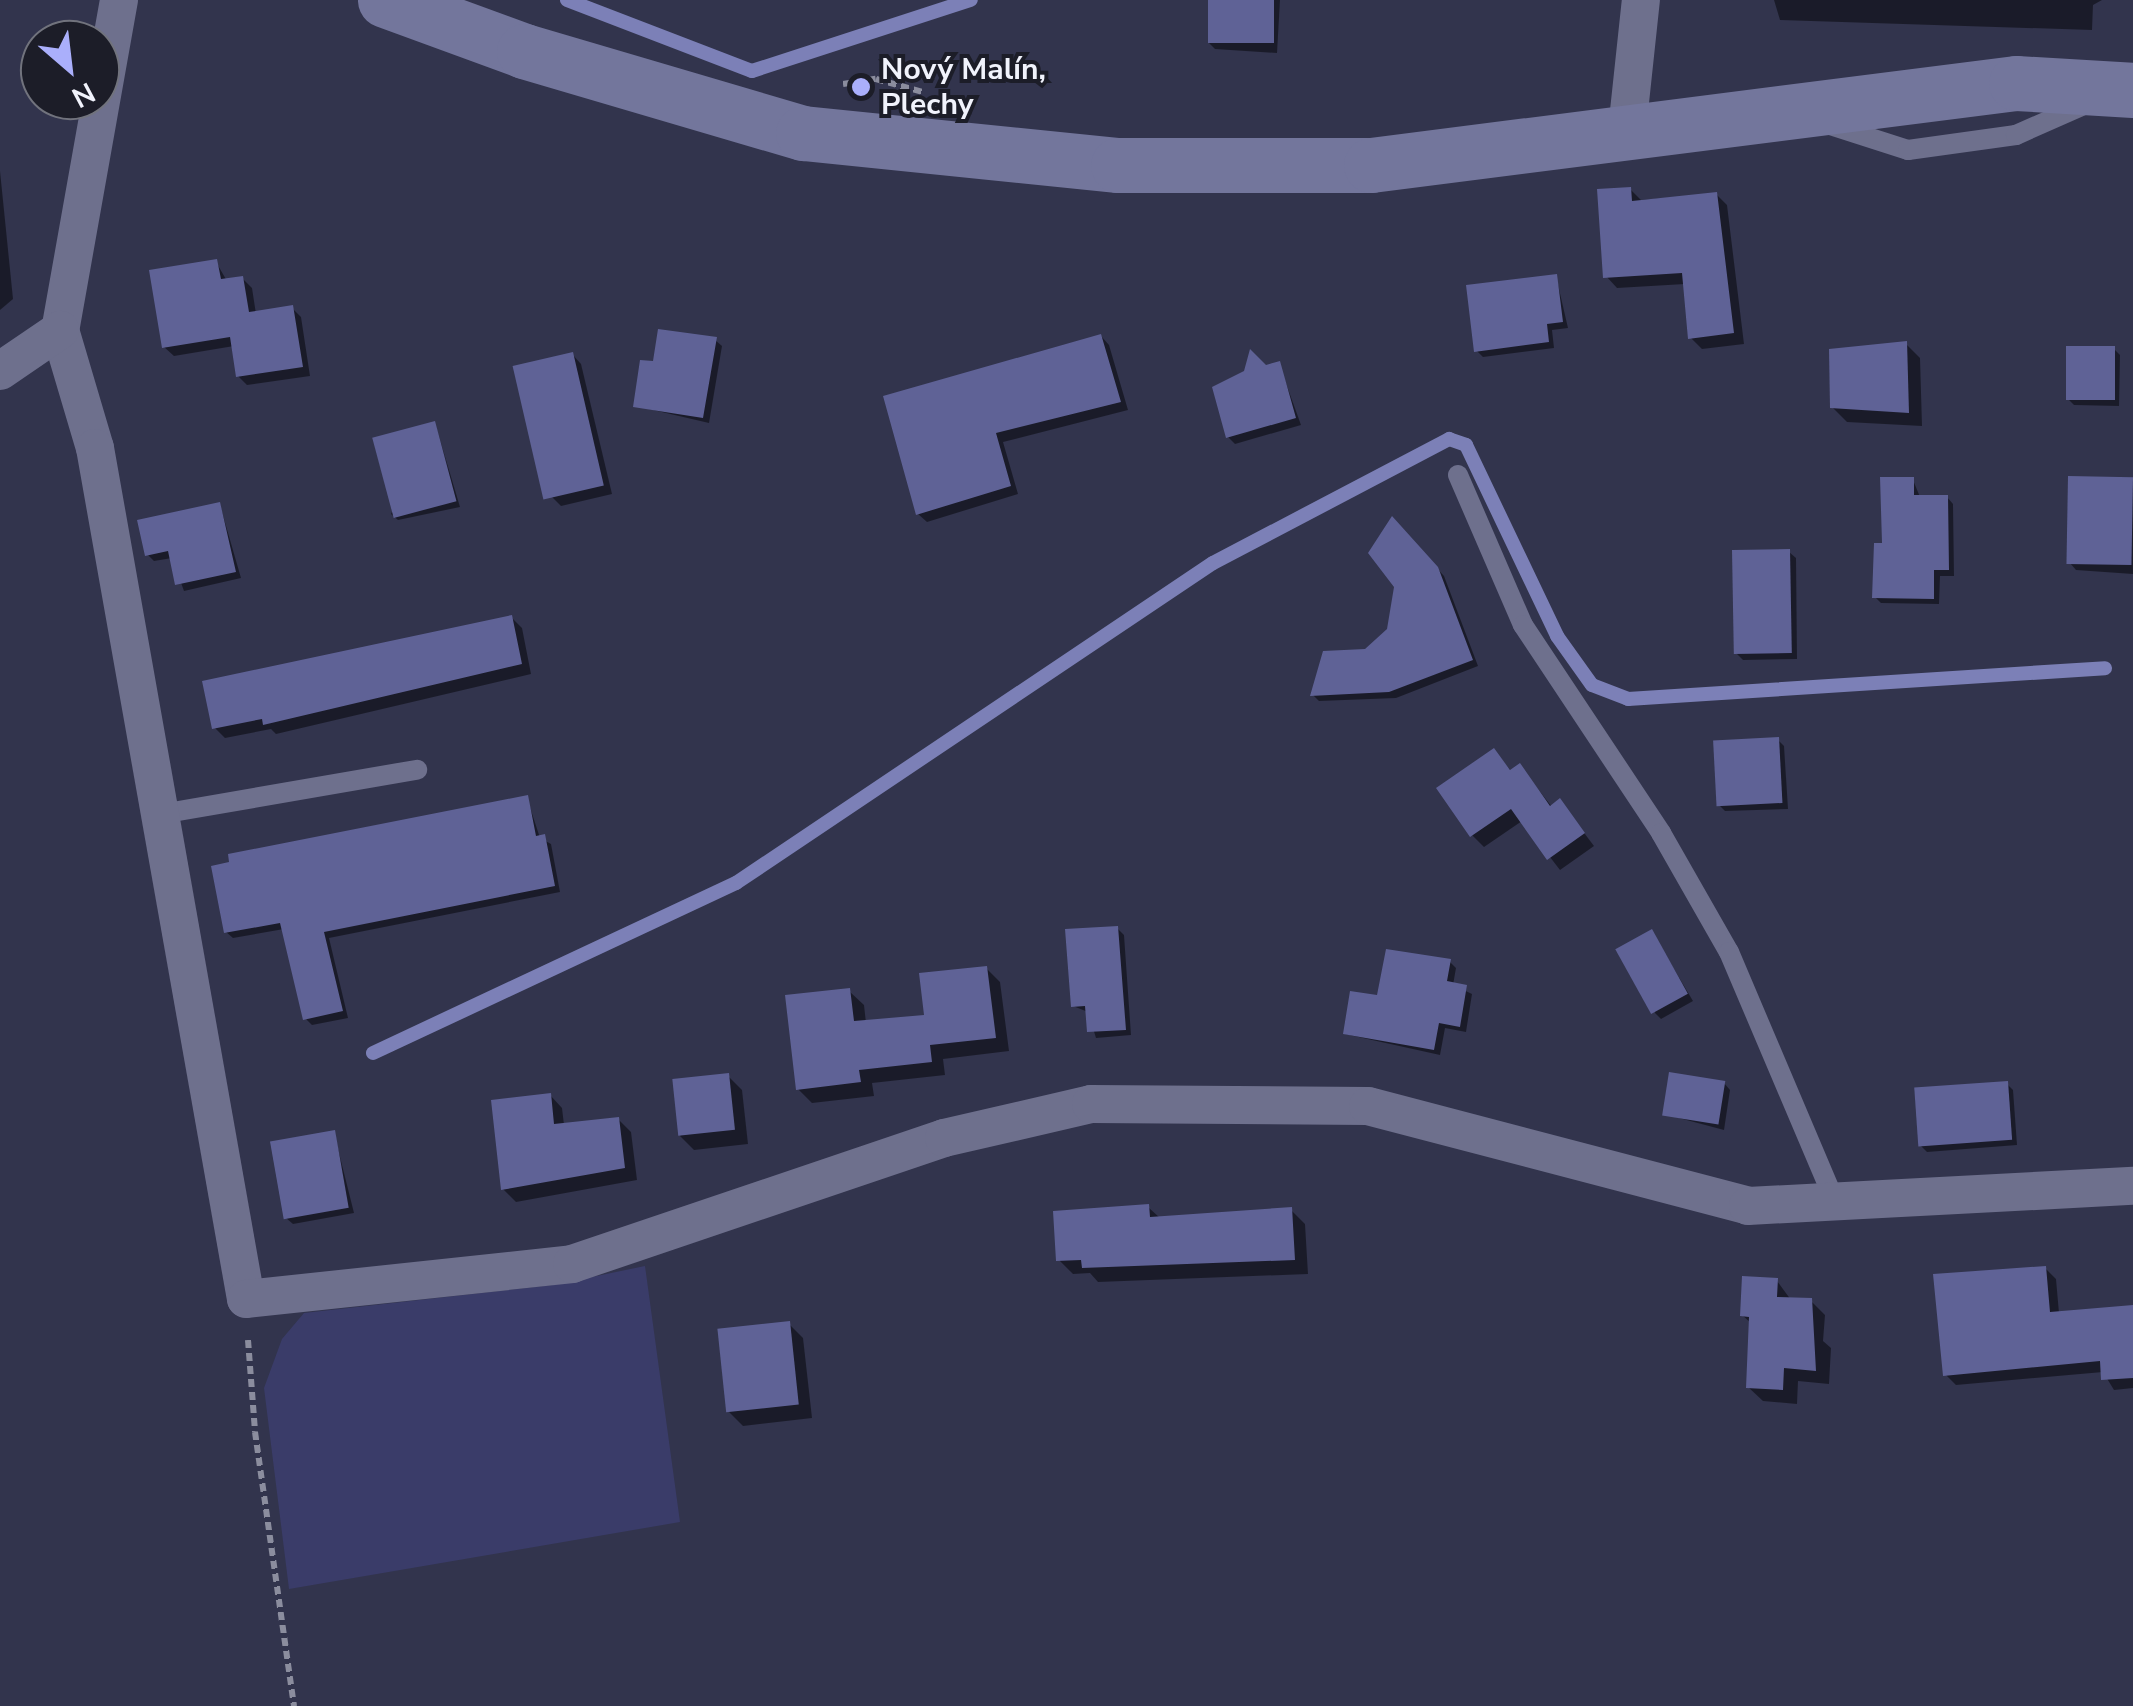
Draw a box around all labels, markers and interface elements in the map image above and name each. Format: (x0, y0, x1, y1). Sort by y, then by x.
north arrow (20, 20, 120, 120)
place label: Nový Malín, Plechy (881, 52, 1046, 122)
text: N (65, 73, 101, 116)
marker: Nový Malín, Plechy (850, 76, 872, 98)

